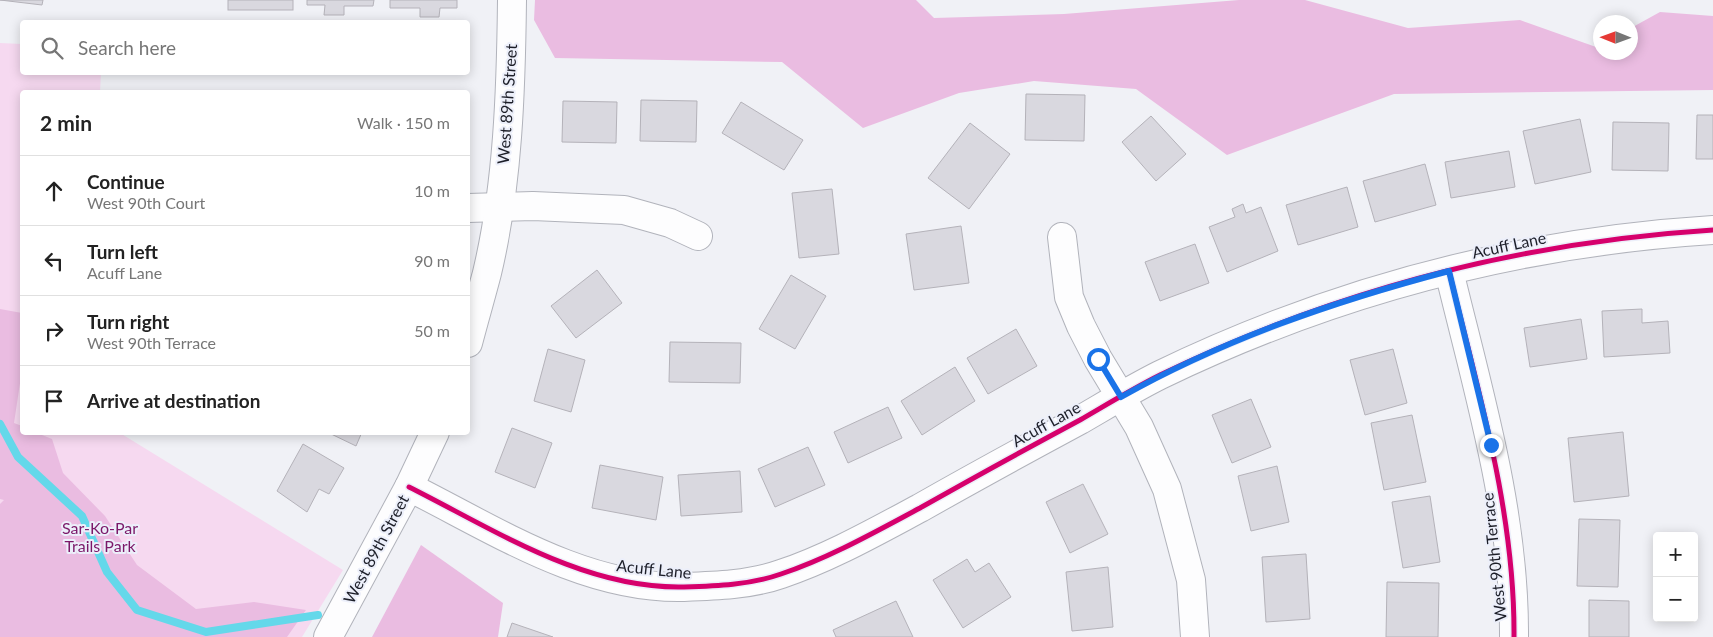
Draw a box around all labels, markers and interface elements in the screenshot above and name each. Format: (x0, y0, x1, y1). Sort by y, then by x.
north arrow (1593, 15, 1638, 60)
search box (20, 20, 470, 75)
icon: search (38, 34, 66, 62)
text: Search here (78, 36, 176, 59)
street label: West 89th Street (493, 43, 520, 165)
text: 2 min (40, 110, 92, 135)
text: Walk · 150 m (357, 113, 450, 132)
text: Continue (87, 170, 165, 193)
icon: ahead (40, 177, 68, 205)
text: 10 m (414, 181, 450, 200)
text: West 90th Court (87, 193, 205, 212)
street label: Acuff Lane (1470, 227, 1548, 262)
text: Turn left (87, 240, 158, 263)
icon: left (40, 247, 68, 275)
text: 90 m (414, 251, 450, 270)
text: Acuff Lane (87, 263, 162, 282)
text: Turn right (87, 310, 169, 333)
icon: right (40, 317, 68, 345)
text: 50 m (414, 321, 450, 340)
text: West 90th Terrace (87, 333, 216, 352)
route start (1087, 348, 1110, 371)
icon: arrive (40, 387, 68, 415)
text: Arrive at destination (87, 389, 260, 412)
street label: Acuff Lane (1008, 397, 1083, 450)
route end (1480, 434, 1503, 457)
street label: West 89th Street (339, 491, 412, 606)
street label: West 90th Terrace (1477, 492, 1510, 622)
park label: Sar-Ko-Par Trails Park (62, 518, 138, 555)
map controls (1653, 532, 1698, 622)
button: + (1653, 532, 1698, 577)
street label: Acuff Lane (616, 555, 692, 582)
button: − (1653, 577, 1698, 622)

